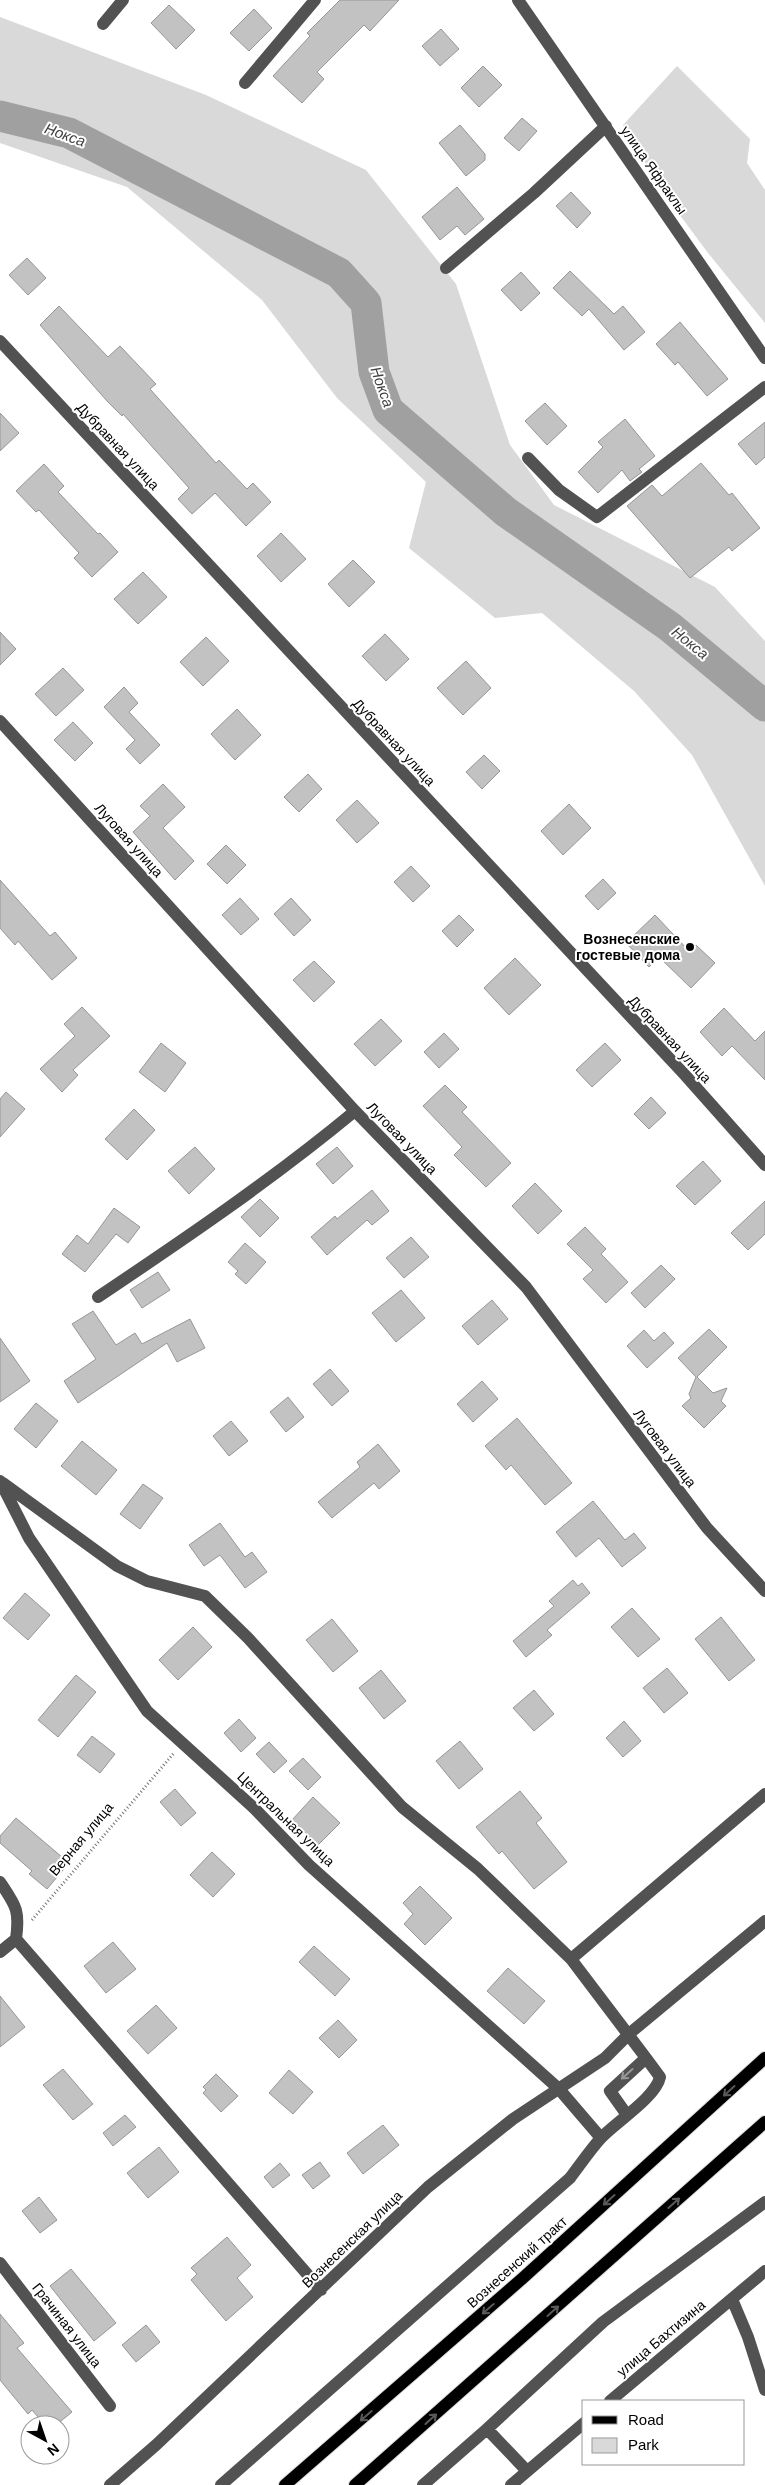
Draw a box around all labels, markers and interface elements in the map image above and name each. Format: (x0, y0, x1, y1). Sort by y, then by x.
water label: Нокса (43, 119, 88, 150)
street label: улица Яфраклы (618, 123, 690, 217)
water label: Нокса (367, 364, 398, 409)
street label: Дубравная улица (73, 399, 163, 493)
water label: Нокса (669, 623, 712, 662)
street label: Дубравная улица (349, 695, 439, 789)
street label: Луговая улица (92, 800, 167, 880)
place label: Вознесенские гостевые дома (576, 931, 680, 963)
marker: Вознесенские гостевые дома (684, 941, 696, 953)
street label: Дубравная улица (625, 992, 715, 1086)
street label: Луговая улица (364, 1099, 441, 1178)
street label: Луговая улица (630, 1406, 700, 1491)
street label: Центральная улица (234, 1769, 338, 1870)
street label: Верная улица (46, 1799, 116, 1879)
one-way arrow (620, 2069, 633, 2080)
one-way arrow (722, 2085, 735, 2097)
street label: Вознесенская улица (299, 2187, 405, 2291)
one-way arrow (602, 2194, 615, 2206)
one-way arrow (668, 2197, 681, 2209)
street label: Вознесенский тракт (464, 2213, 571, 2311)
street label: Грачиная улица (29, 2280, 105, 2371)
street label: улица Бахтизина (614, 2296, 709, 2380)
one-way arrow (481, 2303, 494, 2314)
one-way arrow (546, 2305, 559, 2316)
legend (582, 2400, 745, 2465)
one-way arrow (359, 2410, 372, 2421)
text: Road (628, 2411, 664, 2428)
one-way arrow (425, 2413, 438, 2424)
north arrow (20, 2415, 70, 2465)
text: Park (628, 2436, 659, 2453)
text: N (44, 2441, 62, 2459)

